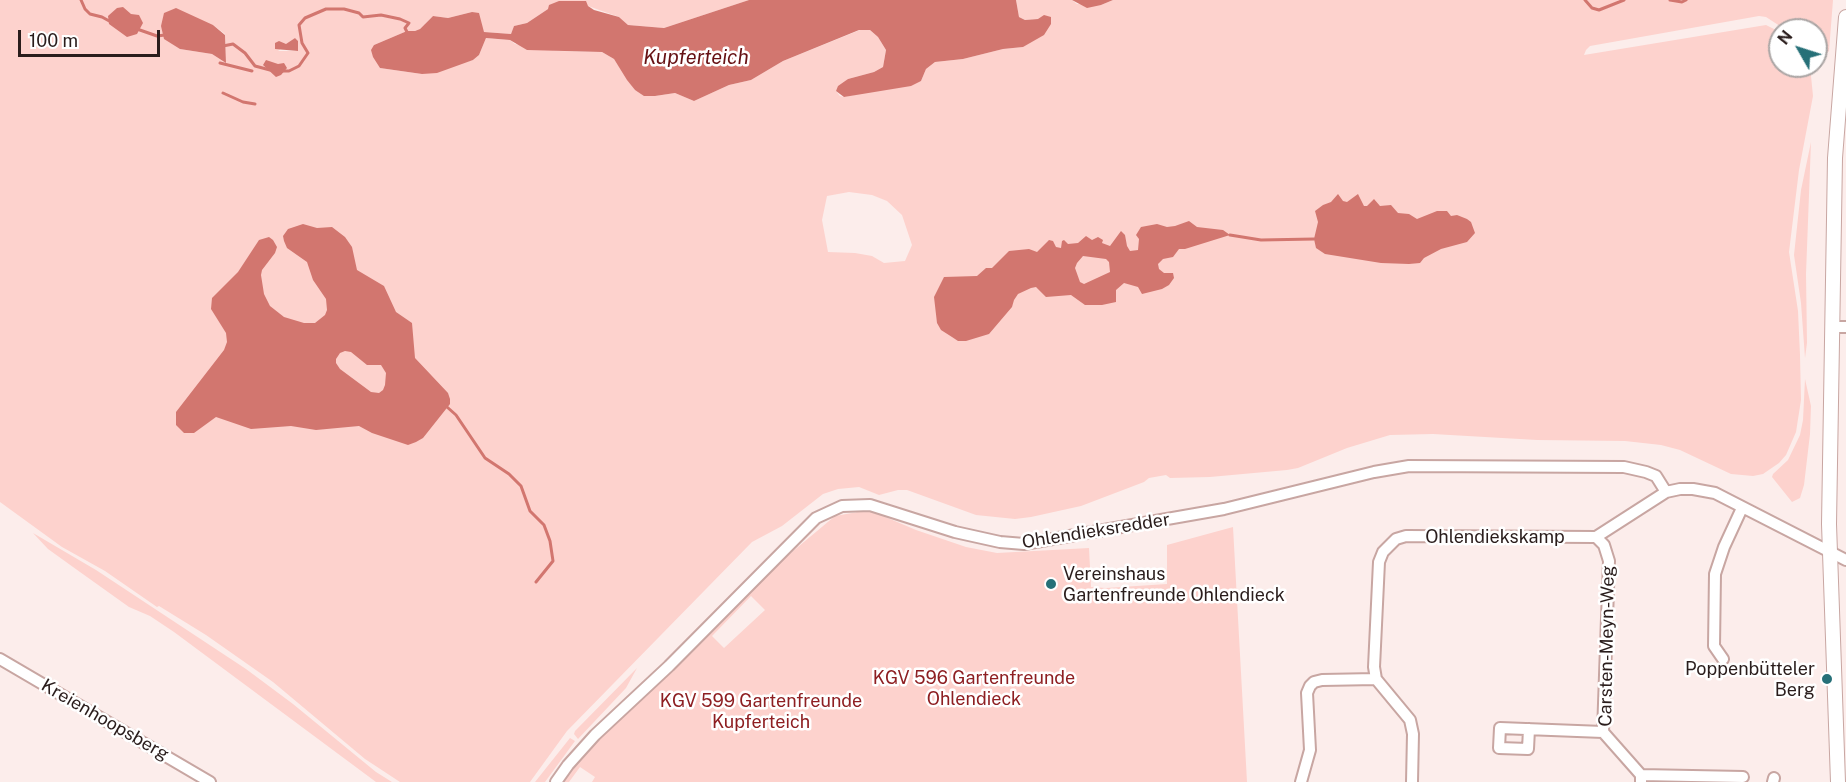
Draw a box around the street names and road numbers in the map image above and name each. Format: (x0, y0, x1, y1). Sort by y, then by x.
street label: Ohlendieksredder (1021, 509, 1171, 553)
street label: Ohlendiekskamp (1425, 526, 1565, 548)
street label: Carsten-Meyn-Weg (1595, 565, 1619, 727)
street label: Kreienhoopsberg (37, 675, 173, 765)

